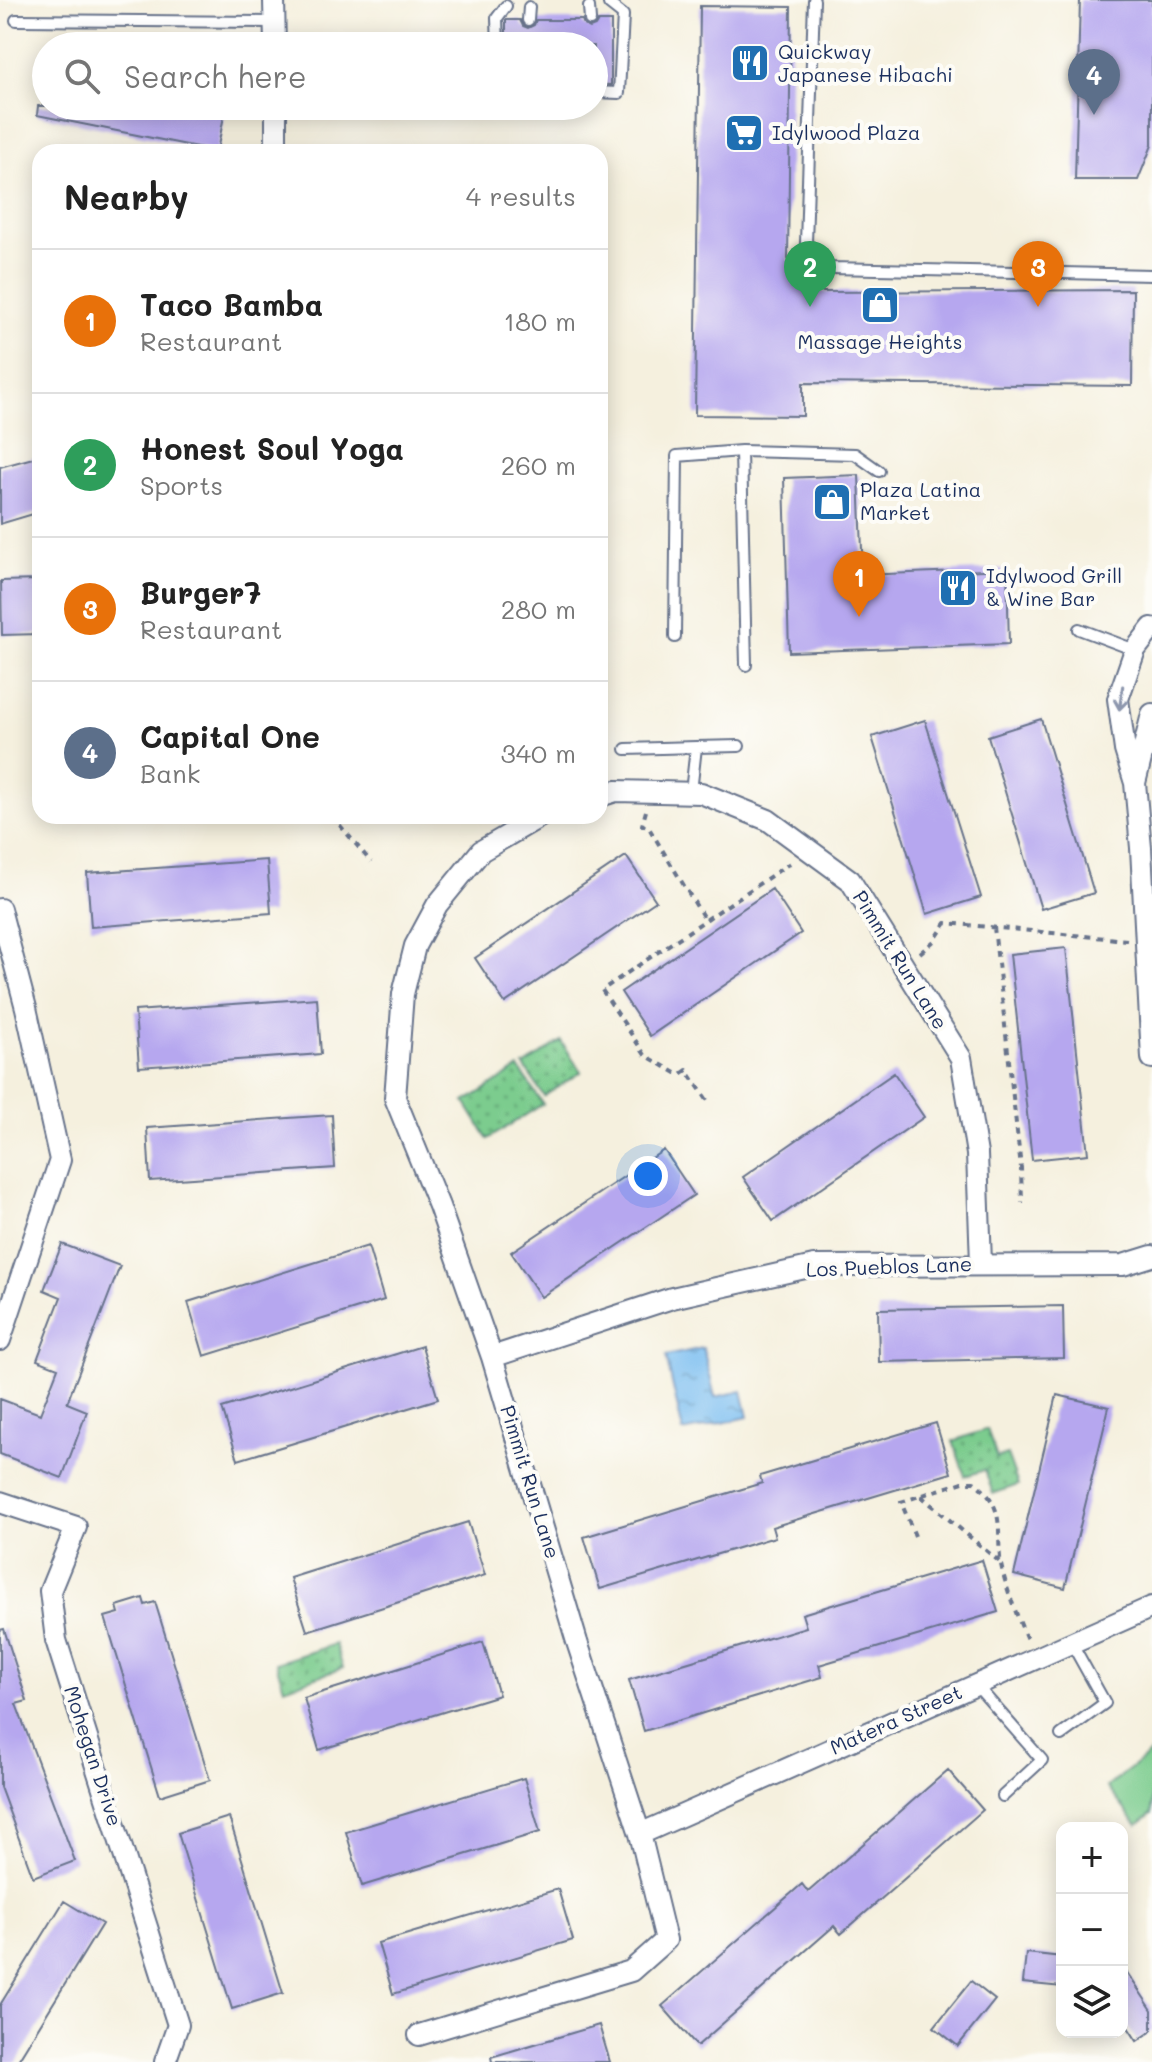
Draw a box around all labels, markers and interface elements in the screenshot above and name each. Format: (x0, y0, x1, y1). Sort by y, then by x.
search box (32, 32, 608, 120)
place label: Quickway Japanese Hibachi (778, 38, 953, 87)
restaurant icon: Quickway Japanese Hibachi (729, 42, 771, 84)
pin: 4 (1068, 49, 1120, 115)
icon: search (60, 54, 104, 98)
text: Search here (124, 56, 307, 96)
supermarket icon: Idylwood Plaza (723, 112, 765, 154)
place label: Idylwood Plaza (772, 119, 921, 145)
text: Nearby (64, 174, 189, 219)
text: 4 results (466, 179, 576, 213)
pin: 2 (784, 241, 836, 307)
pin: 3 (1012, 241, 1064, 307)
text: Taco Bamba (140, 284, 323, 324)
shop icon: Massage Heights (859, 284, 901, 326)
text: 1 (84, 304, 96, 338)
text: 180 m (504, 304, 576, 338)
text: Restaurant (140, 324, 282, 358)
place label: Massage Heights (798, 328, 962, 354)
text: Honest Soul Yoga (140, 428, 404, 468)
text: 2 (83, 448, 97, 482)
text: 260 m (501, 448, 576, 482)
text: Sports (140, 468, 223, 502)
place label: Plaza Latina Market (860, 476, 981, 525)
shop icon: Plaza Latina Market (811, 481, 853, 523)
pin: 1 (833, 551, 885, 617)
place label: Idylwood Grill & Wine Bar (986, 562, 1122, 611)
restaurant icon: Idylwood Grill & Wine Bar (937, 567, 979, 609)
text: Burger7 (140, 572, 261, 612)
text: 3 (82, 592, 98, 626)
text: 280 m (501, 592, 576, 626)
text: Restaurant (140, 612, 282, 646)
one-way arrow (1114, 684, 1129, 710)
text: Capital One (140, 716, 320, 756)
text: 4 (82, 736, 98, 770)
text: 340 m (500, 736, 576, 770)
text: Bank (140, 756, 201, 790)
street label: Pimmit Run Lane (848, 885, 954, 1034)
your location (628, 1156, 668, 1196)
street label: Los Pueblos Lane (805, 1250, 972, 1282)
street label: Pimmit Run Lane (495, 1402, 567, 1562)
street label: Matera Street (825, 1678, 966, 1760)
street label: Mohegan Drive (59, 1682, 129, 1829)
map controls (1056, 1822, 1128, 2038)
button: + (1056, 1822, 1128, 1894)
button: − (1056, 1894, 1128, 1966)
button: layers (1056, 1966, 1128, 2038)

